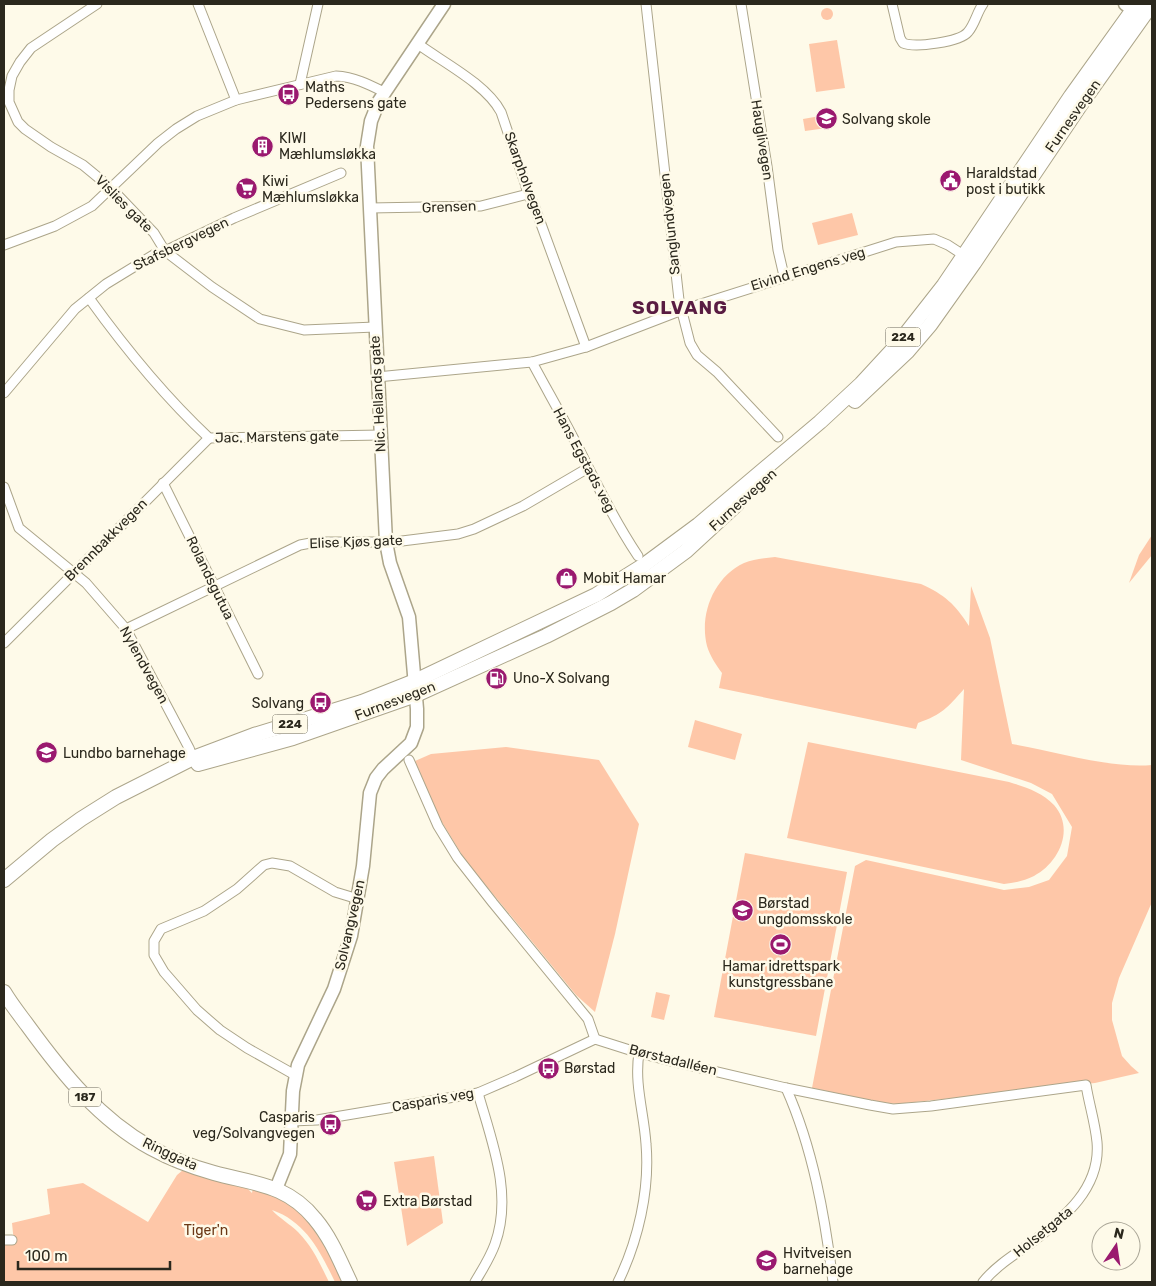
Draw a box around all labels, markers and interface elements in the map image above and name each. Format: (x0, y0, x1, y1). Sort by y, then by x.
street label: Furnesvegen (1042, 76, 1104, 156)
place label: Maths Pedersens gate (305, 79, 407, 112)
bus stop icon: Maths Pedersens gate (277, 83, 301, 107)
street label: Hauglivegen (747, 99, 777, 181)
school or university icon: Solvang skole (814, 107, 838, 131)
place label: Solvang skole (842, 111, 931, 128)
street label: Skarpholvegen (500, 129, 550, 227)
place label: KIWI Mæhlumsløkka (279, 130, 376, 163)
building icon: KIWI Mæhlumsløkka (251, 134, 275, 158)
place label: Haraldstad post i butikk (966, 165, 1046, 198)
public building icon: Haraldstad post i butikk (938, 169, 962, 193)
street label: Vislies gate (92, 172, 156, 236)
street label: Sanglundvegen (656, 172, 684, 276)
place label: Kiwi Mæhlumsløkka (262, 173, 359, 206)
supermarket icon: Kiwi Mæhlumsløkka (234, 177, 258, 201)
street label: Grensen (421, 198, 477, 216)
street label: Stafsbergvegen (130, 214, 232, 274)
street label: Eivind Engens veg (749, 244, 867, 294)
district label: SOLVANG (632, 296, 728, 319)
road number: 224 (886, 328, 920, 347)
street label: Nic. Hellands gate (366, 335, 390, 453)
street label: Hans Egstads veg (549, 405, 619, 515)
street label: Jac. Marstens gate (215, 427, 339, 447)
street label: Furnesvegen (706, 465, 780, 535)
street label: Brennbakkvegen (61, 495, 151, 585)
street label: Elise Kjøs gate (309, 532, 403, 552)
street label: Rolandsgutua (182, 534, 238, 622)
shop icon: Mobit Hamar (555, 566, 579, 590)
place label: Mobit Hamar (583, 570, 667, 587)
street label: Nylendvegen (116, 623, 172, 707)
fuel station icon: Uno-X Solvang (485, 666, 509, 690)
place label: Uno-X Solvang (513, 670, 610, 687)
street label: Furnesvegen (352, 678, 438, 724)
bus stop icon: Solvang (308, 691, 332, 715)
place label: Solvang (252, 695, 304, 712)
road number: 224 (272, 714, 308, 734)
school or university icon: Lundbo barnehage (35, 741, 59, 765)
place label: Lundbo barnehage (63, 745, 186, 762)
street label: Solvangvegen (331, 878, 369, 972)
place label: Børstad ungdomsskole (758, 895, 853, 928)
school or university icon: Børstad ungdomsskole (730, 899, 754, 923)
sports icon: Hamar idrettspark kunstgressbane (769, 932, 793, 956)
place label: Hamar idrettspark kunstgressbane (722, 958, 841, 991)
street label: Børstadalléen (627, 1041, 719, 1079)
bus stop icon: Børstad (536, 1056, 560, 1080)
place label: Børstad (564, 1060, 615, 1077)
street label: Casparis veg (391, 1084, 475, 1116)
road number: 187 (69, 1088, 101, 1106)
place label: Casparis veg/Solvangvegen (193, 1109, 315, 1142)
bus stop icon: Casparis veg/Solvangvegen (319, 1113, 343, 1137)
street label: Ringgata (140, 1134, 200, 1174)
supermarket icon: Extra Børstad (355, 1189, 379, 1213)
place label: Extra Børstad (383, 1193, 472, 1210)
street label: Holsetgata (1010, 1203, 1076, 1261)
north arrow (1091, 1221, 1141, 1271)
park label: Tiger'n (184, 1222, 228, 1239)
text: N (1112, 1224, 1126, 1243)
scale bar (18, 1238, 170, 1270)
place label: Hvitveisen barnehage (783, 1245, 853, 1278)
text: 100 m (25, 1247, 67, 1265)
school or university icon: Hvitveisen barnehage (755, 1249, 779, 1273)

